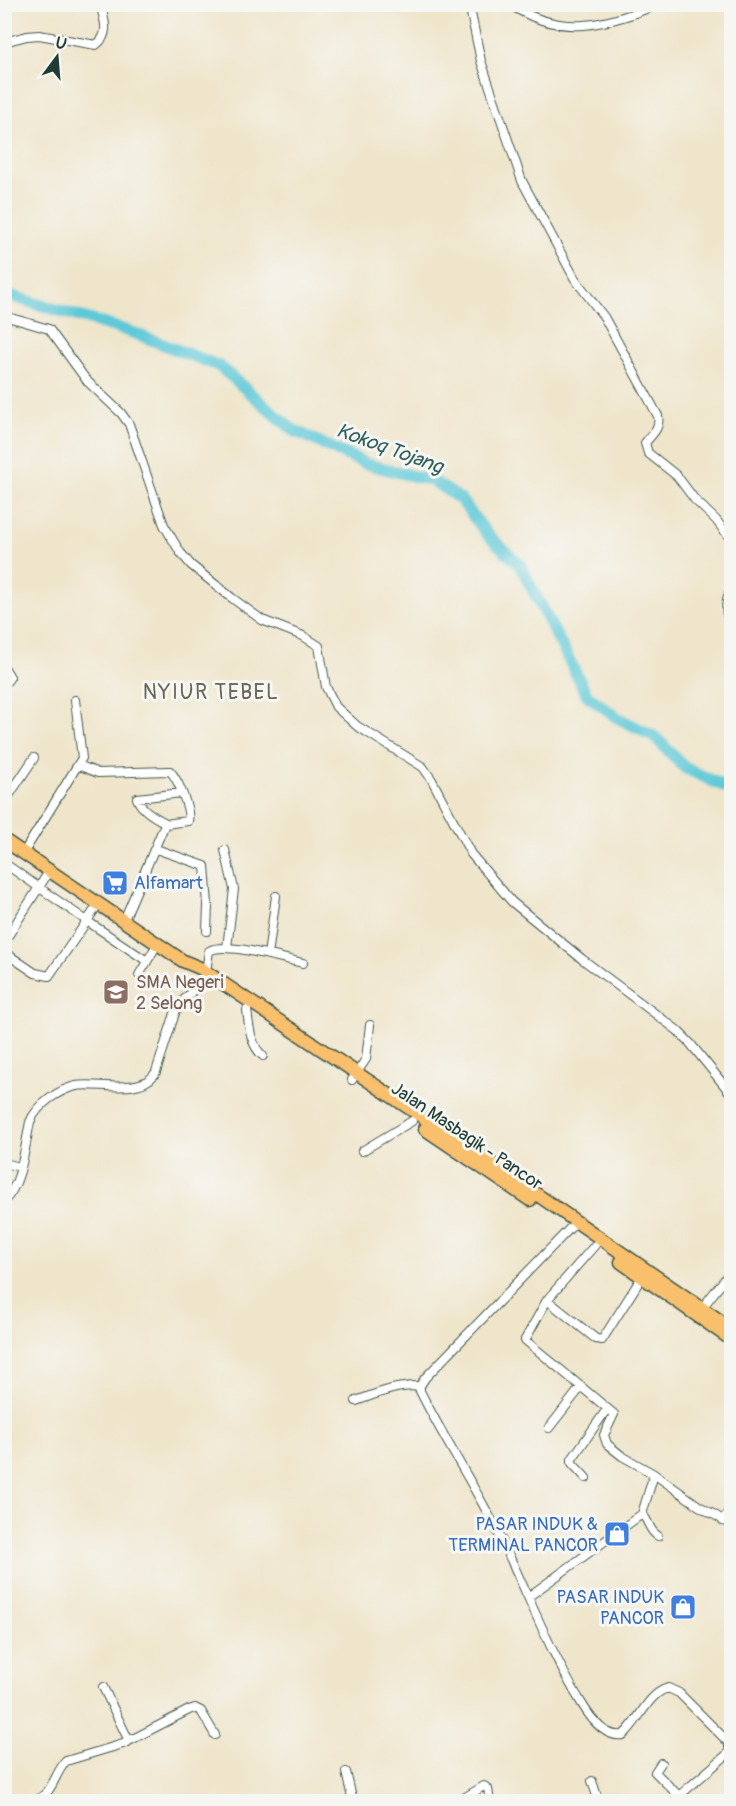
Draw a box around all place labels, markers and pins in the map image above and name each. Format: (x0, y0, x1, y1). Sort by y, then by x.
supermarket icon: Alfamart (100, 868, 130, 898)
place label: Alfamart (134, 872, 204, 895)
place label: SMA Negeri 2 Selong (136, 971, 224, 1015)
school or university icon: SMA Negeri 2 Selong (101, 977, 131, 1007)
place label: PASAR INDUK & TERMINAL PANCOR (448, 1513, 598, 1557)
shop icon: PASAR INDUK & TERMINAL PANCOR (602, 1519, 632, 1549)
place label: PASAR INDUK PANCOR (557, 1586, 664, 1630)
shop icon: PASAR INDUK PANCOR (668, 1592, 698, 1622)

